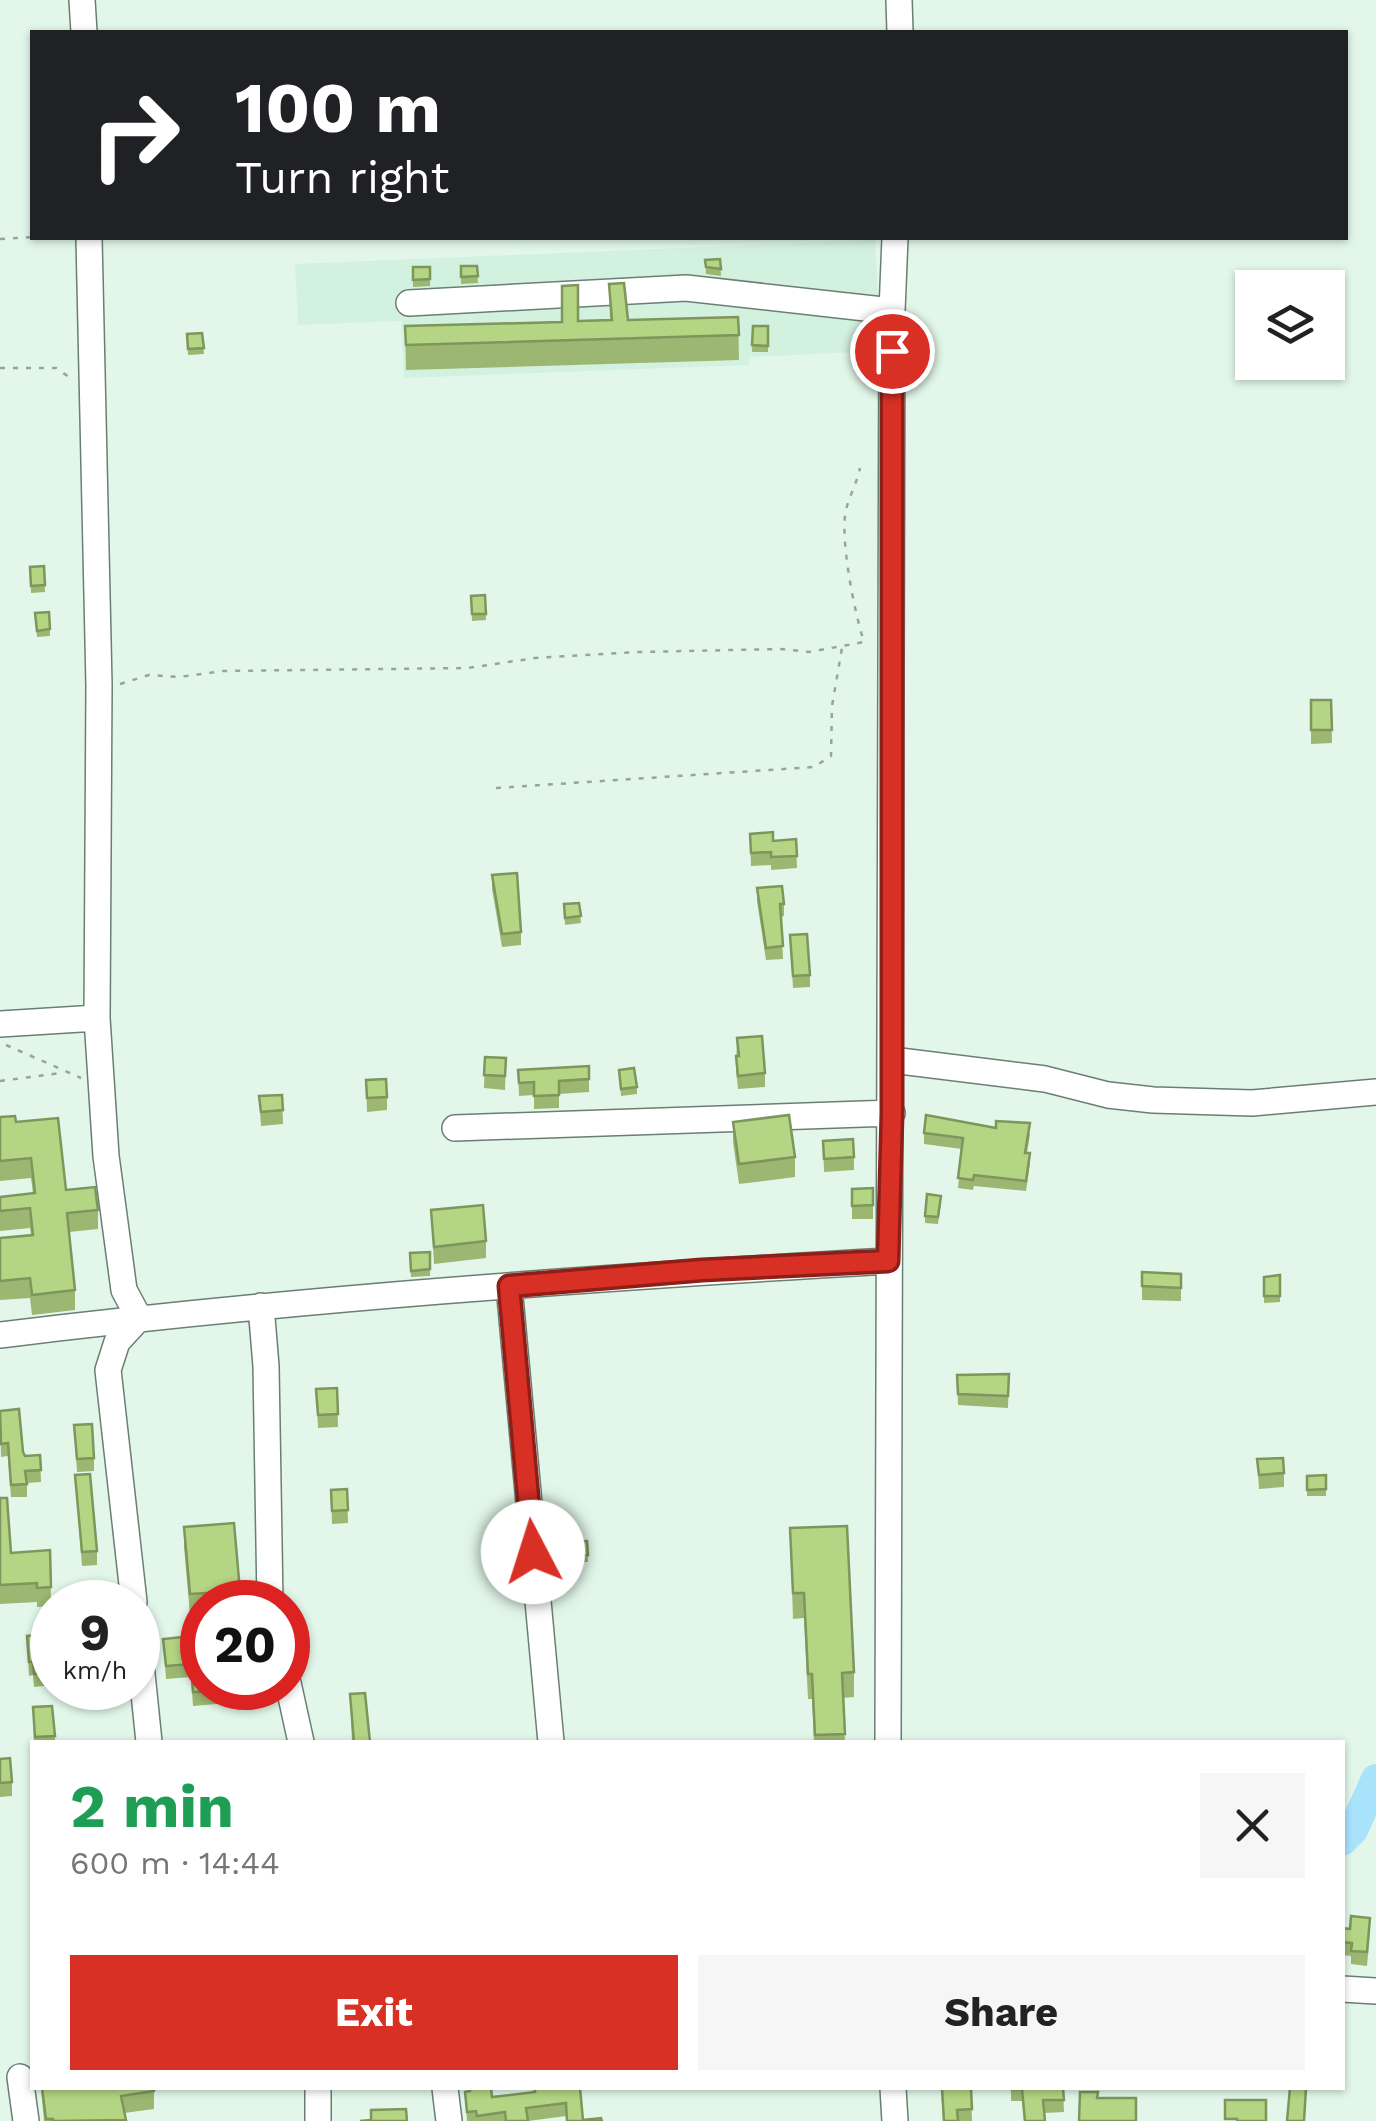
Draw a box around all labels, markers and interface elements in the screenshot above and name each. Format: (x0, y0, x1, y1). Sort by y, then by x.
text: 100 m (235, 67, 441, 149)
icon: right (70, 70, 200, 200)
text: Turn right (235, 151, 449, 204)
map controls (1235, 270, 1345, 380)
button: layers (1235, 270, 1345, 380)
pin (850, 309, 935, 394)
icon: arrive (865, 324, 920, 379)
position arrow (481, 1500, 585, 1604)
speed limit sign: 20 (180, 1580, 310, 1710)
text: 9 (80, 1603, 110, 1662)
text: km/h (63, 1656, 127, 1685)
text: 2 min (70, 1771, 234, 1842)
button: close (1200, 1773, 1305, 1878)
text: 600 m · 14:44 (70, 1844, 280, 1882)
button: Exit (70, 1955, 678, 2070)
button: Share (698, 1955, 1305, 2070)

